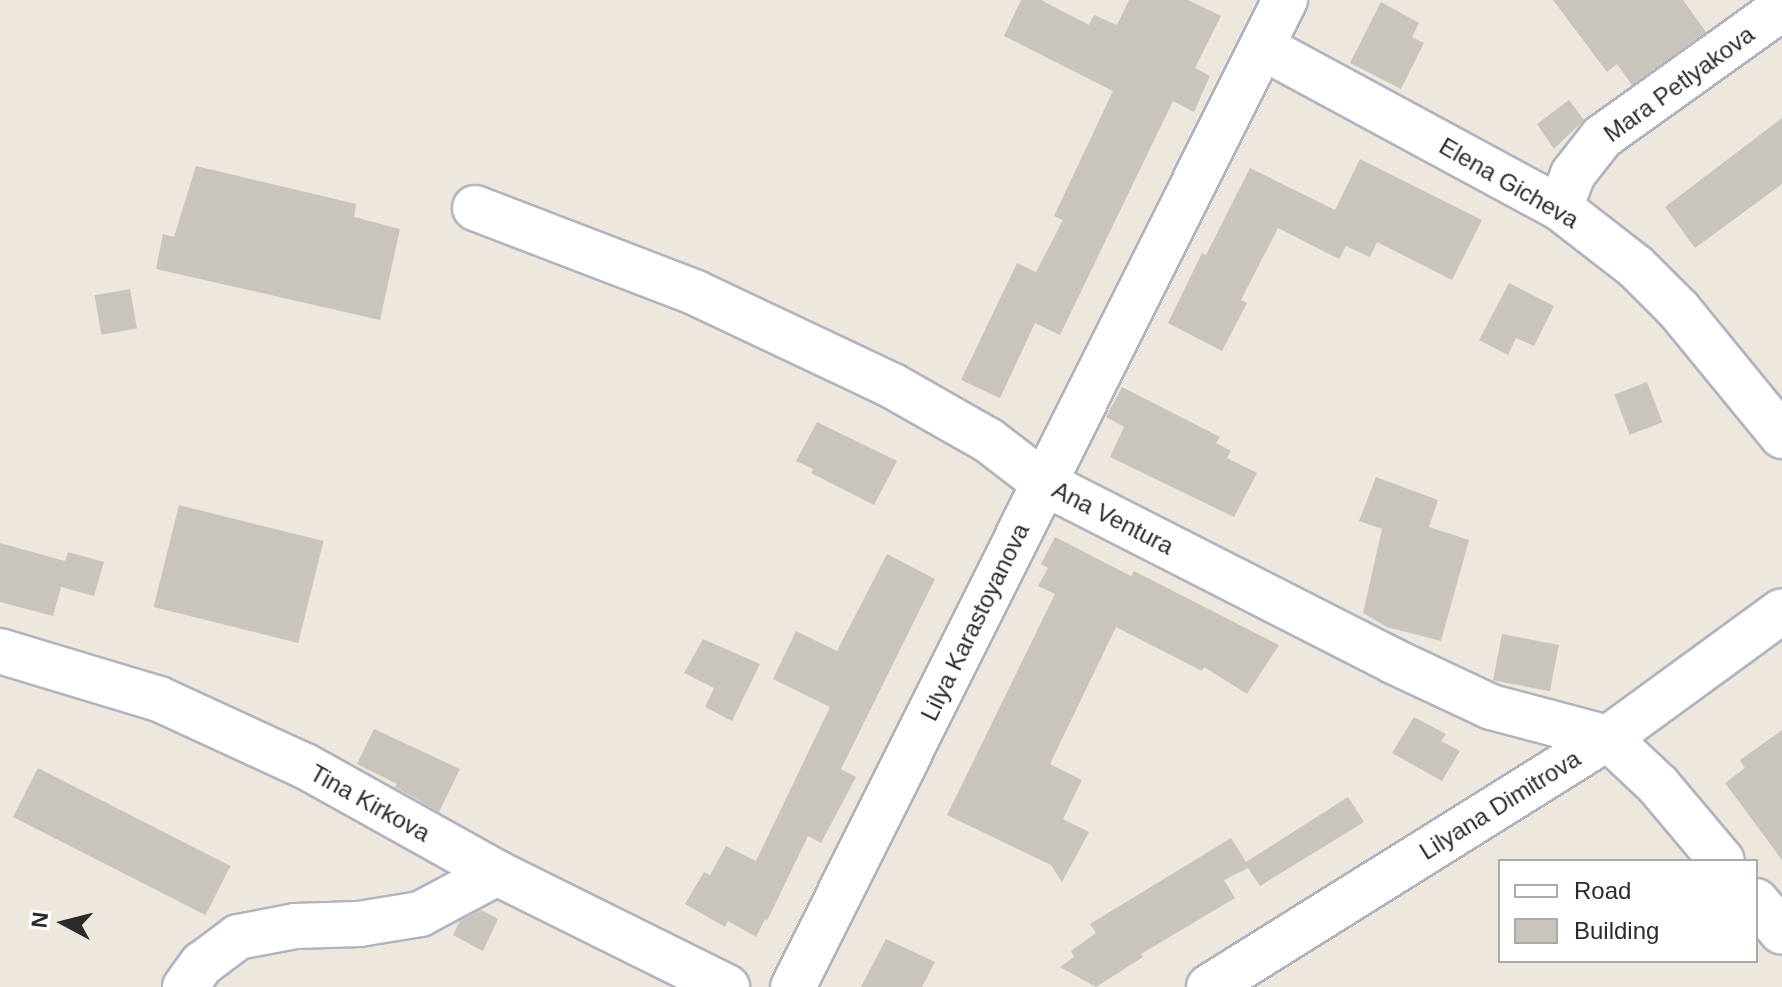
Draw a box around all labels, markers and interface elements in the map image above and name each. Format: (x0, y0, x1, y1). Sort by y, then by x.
street label: Mara Petlyakova (1598, 20, 1760, 148)
street label: Elena Gicheva (1434, 132, 1584, 234)
street label: Ana Ventura (1048, 475, 1178, 561)
street label: Lilya Karastoyanova (915, 519, 1035, 725)
street label: Lilyana Dimitrova (1414, 744, 1586, 866)
street label: Tina Kirkova (305, 758, 435, 848)
legend (1498, 859, 1758, 963)
text: Road (1574, 877, 1631, 904)
north arrow (24, 883, 104, 963)
text: N (26, 911, 53, 929)
text: Building (1574, 917, 1659, 944)

